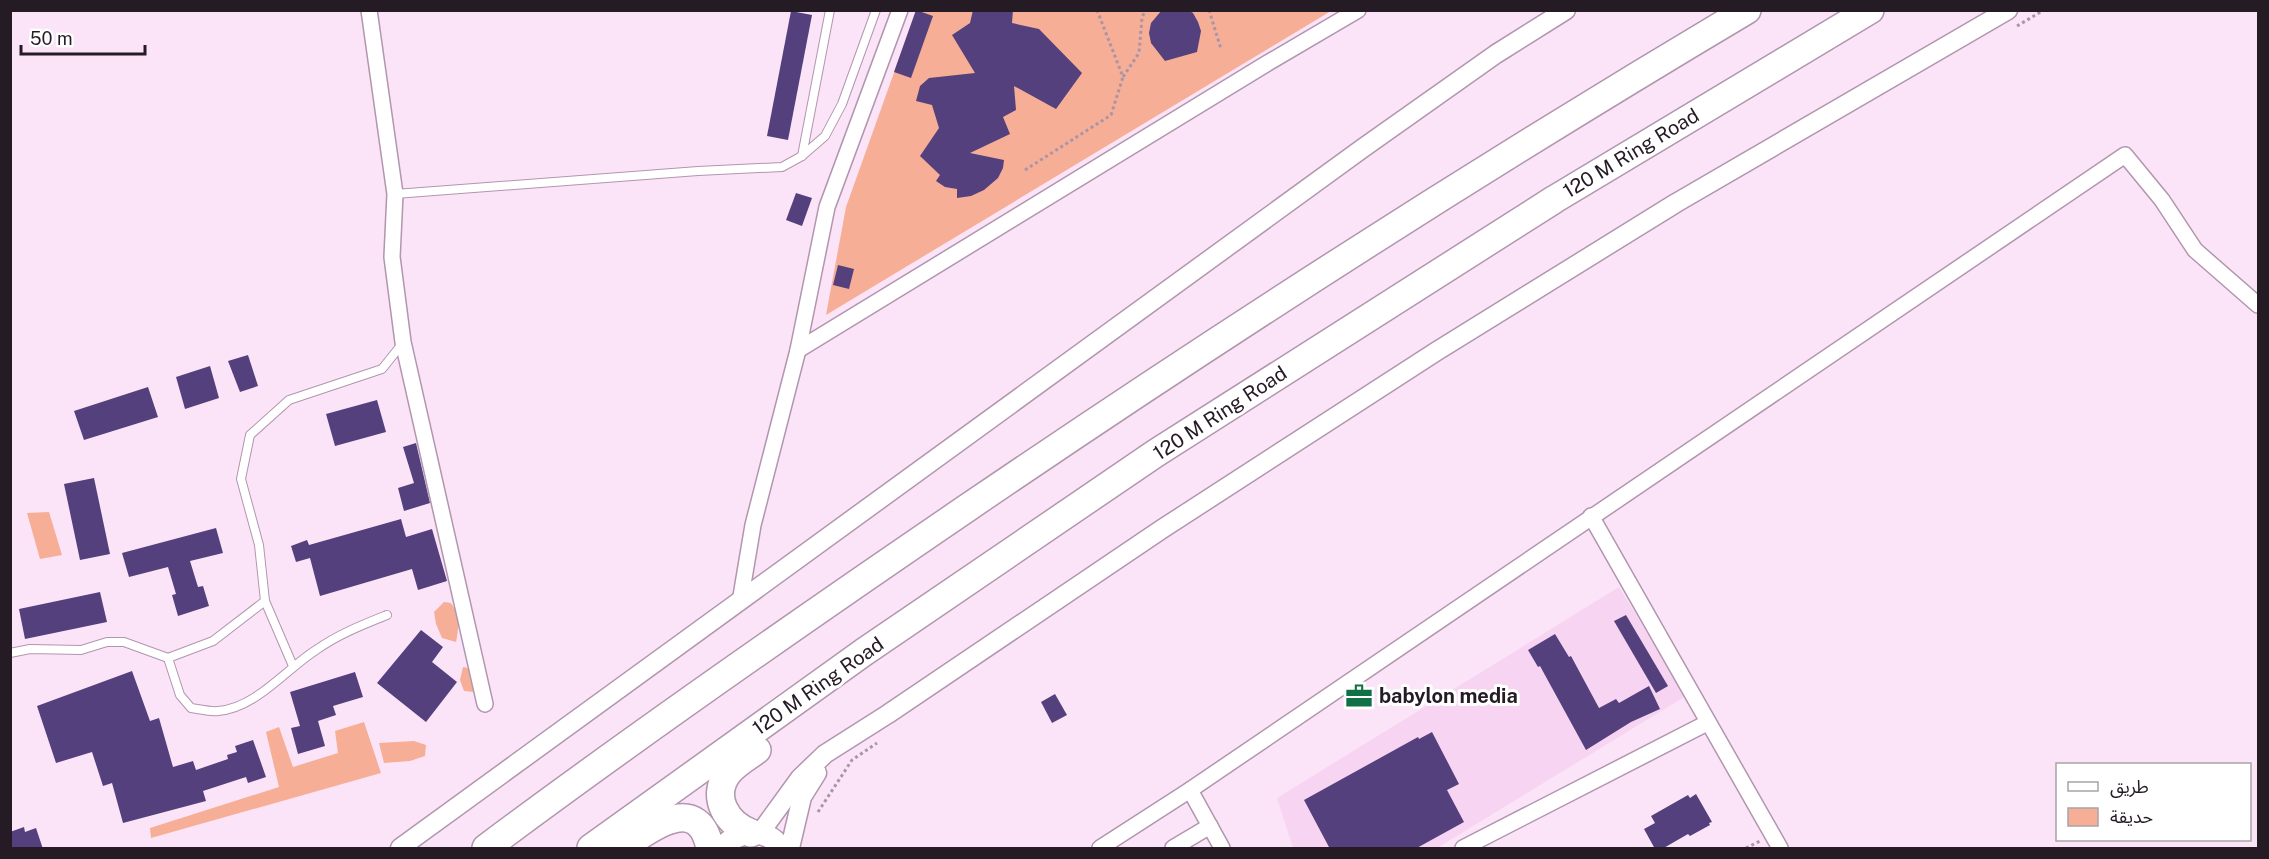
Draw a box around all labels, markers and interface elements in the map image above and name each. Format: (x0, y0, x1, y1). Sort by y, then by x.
scale bar (21, 18, 146, 56)
text: 50 m (30, 28, 73, 49)
street label: 120 M Ring Road (1559, 103, 1703, 203)
street label: 120 M Ring Road (1149, 361, 1291, 465)
street label: 120 M Ring Road (748, 632, 888, 740)
office icon: babylon media (1344, 681, 1374, 711)
place label: babylon media (1379, 684, 1518, 708)
legend (2056, 763, 2251, 841)
text: طريق (2110, 776, 2149, 798)
text: حديقة (2110, 806, 2153, 827)

